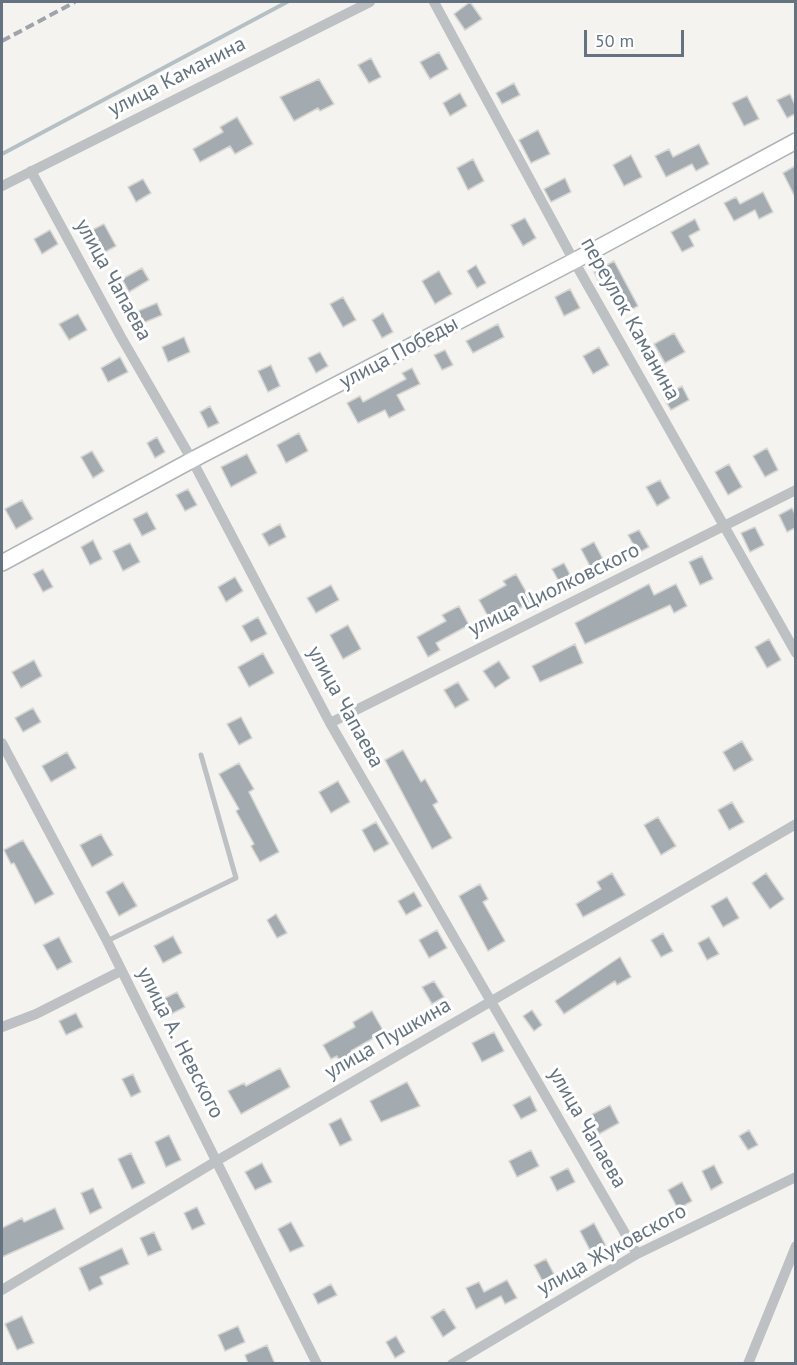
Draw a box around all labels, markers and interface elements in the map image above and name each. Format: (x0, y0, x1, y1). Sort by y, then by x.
scale bar (587, 18, 688, 56)
text: 50 m (595, 29, 634, 52)
street label: улица Каманина (104, 32, 250, 122)
street label: улица Чапаева (69, 215, 157, 345)
street label: переулок Каманина (575, 233, 685, 405)
street label: улица Победы (335, 311, 463, 395)
street label: улица Циолковского (464, 538, 644, 642)
street label: улица Чапаева (301, 642, 389, 772)
street label: улица А. Невского (131, 963, 229, 1123)
street label: улица Пушкина (320, 993, 456, 1085)
street label: улица Чапаева (542, 1063, 632, 1193)
street label: улица Жуковского (533, 1199, 691, 1301)

